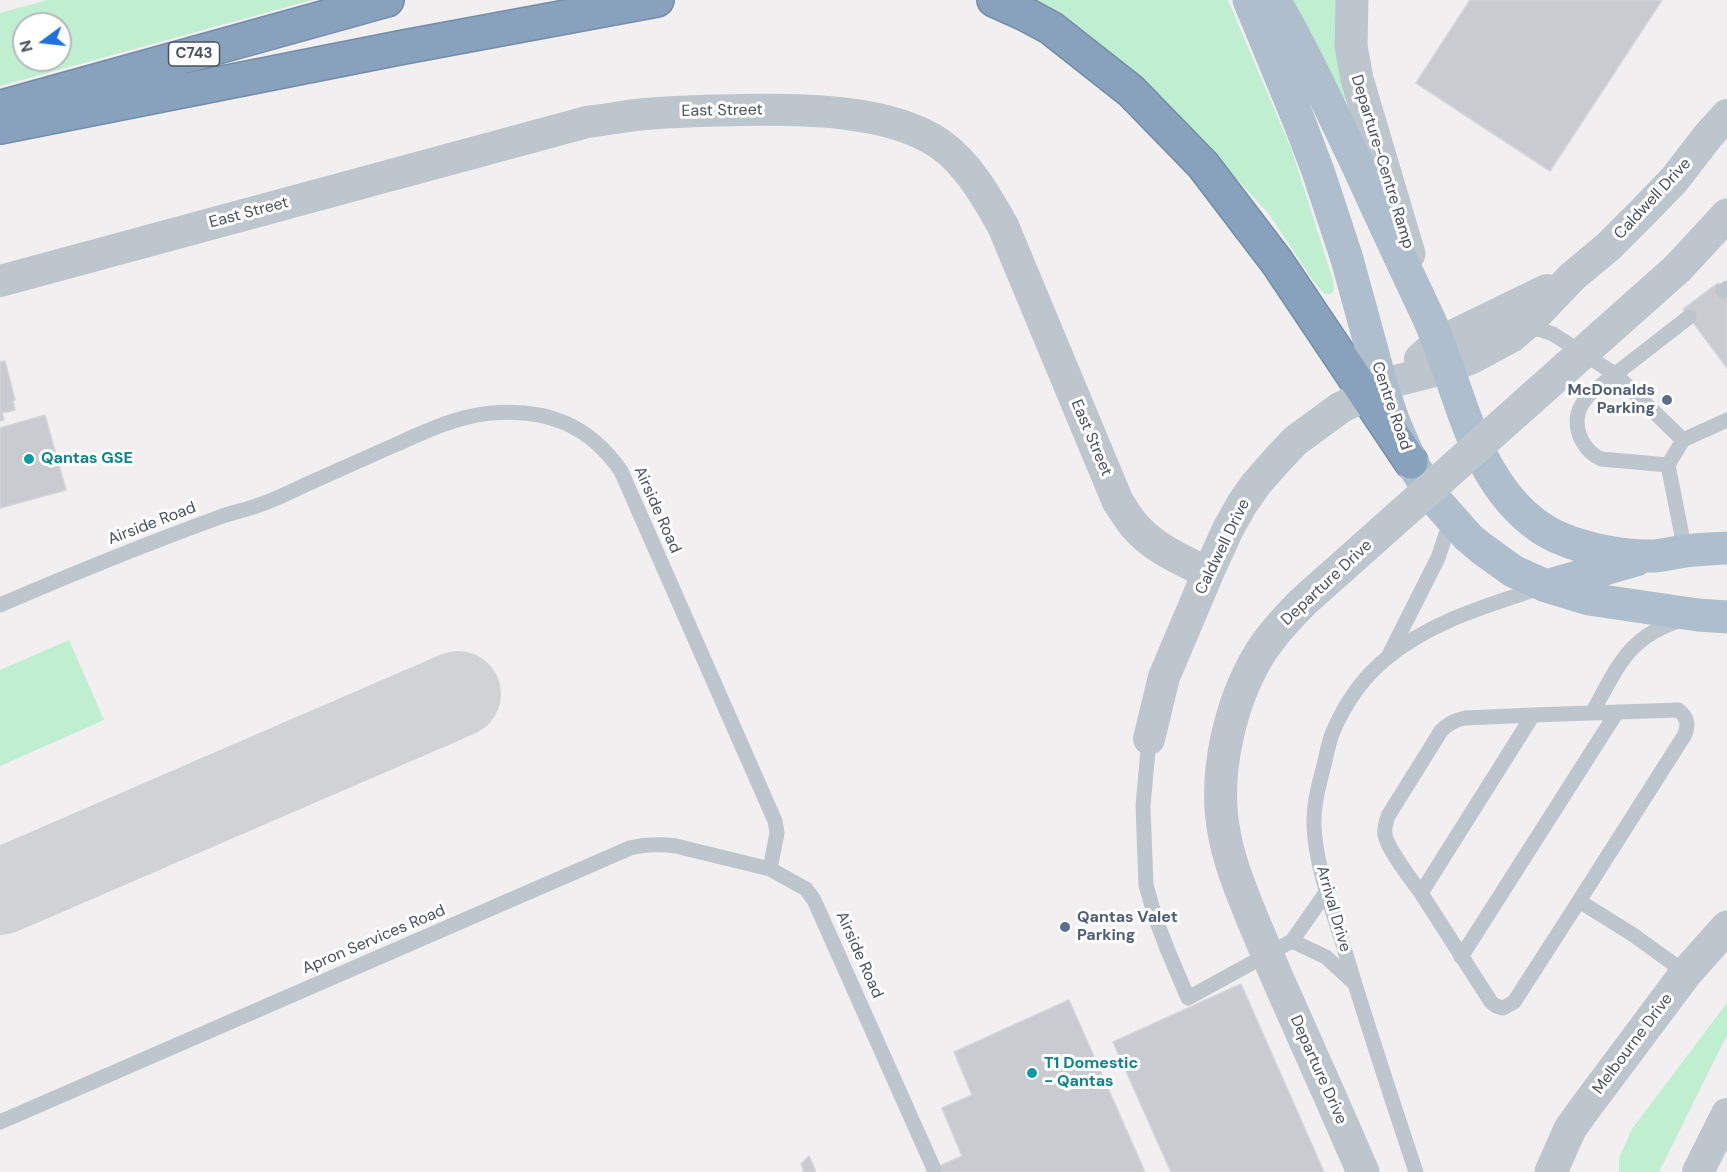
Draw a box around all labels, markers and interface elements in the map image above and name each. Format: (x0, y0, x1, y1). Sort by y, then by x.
north arrow (12, 12, 72, 72)
text: N (14, 38, 38, 55)
road number: C743 (168, 42, 220, 66)
street label: Departure-Centre Ramp (1346, 73, 1418, 251)
street label: East Street (681, 101, 763, 121)
street label: Caldwell Drive (1610, 154, 1696, 244)
street label: East Street (207, 193, 291, 233)
street label: Centre Road (1367, 359, 1415, 453)
place label: McDonalds Parking (1568, 381, 1655, 419)
marker: McDonalds Parking (1660, 393, 1674, 407)
street label: East Street (1066, 397, 1116, 479)
place label: Qantas GSE (41, 449, 133, 469)
marker: Qantas GSE (22, 452, 36, 466)
street label: Airside Road (629, 464, 685, 556)
street label: Caldwell Drive (1192, 496, 1254, 598)
street label: Airside Road (105, 498, 199, 550)
street label: Departure Drive (1278, 536, 1376, 630)
street label: Arrival Drive (1312, 864, 1354, 954)
street label: Apron Services Road (300, 901, 448, 979)
place label: Qantas Valet Parking (1077, 908, 1178, 946)
street label: Airside Road (831, 909, 887, 1001)
marker: Qantas Valet Parking (1058, 920, 1072, 934)
street label: Melbourne Drive (1589, 990, 1677, 1098)
street label: Departure Drive (1285, 1013, 1351, 1127)
place label: T1 Domestic - Qantas (1044, 1054, 1138, 1092)
marker: T1 Domestic - Qantas (1025, 1066, 1039, 1080)

